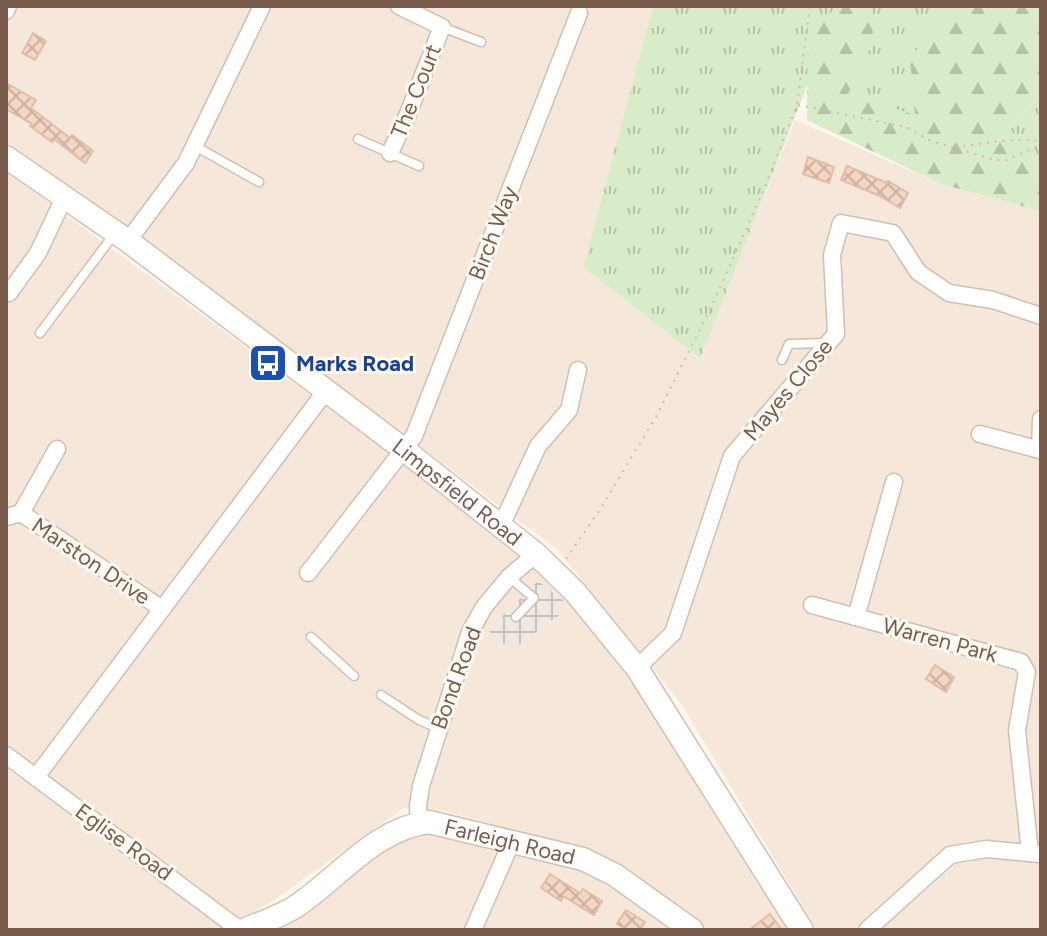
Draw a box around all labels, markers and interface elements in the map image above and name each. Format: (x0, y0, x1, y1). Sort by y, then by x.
street label: The Court (385, 40, 447, 142)
street label: Birch Way (463, 182, 523, 284)
street label: Mayes Close (738, 334, 838, 446)
bus stop icon: Marks Road (247, 342, 289, 384)
place label: Marks Road (296, 350, 414, 377)
street label: Limpsfield Road (387, 432, 527, 551)
street label: Marston Drive (27, 511, 155, 611)
street label: Warren Park (880, 612, 1001, 668)
street label: Bond Road (425, 623, 487, 733)
street label: Eglise Road (70, 798, 178, 886)
street label: Farleigh Road (442, 813, 578, 870)

